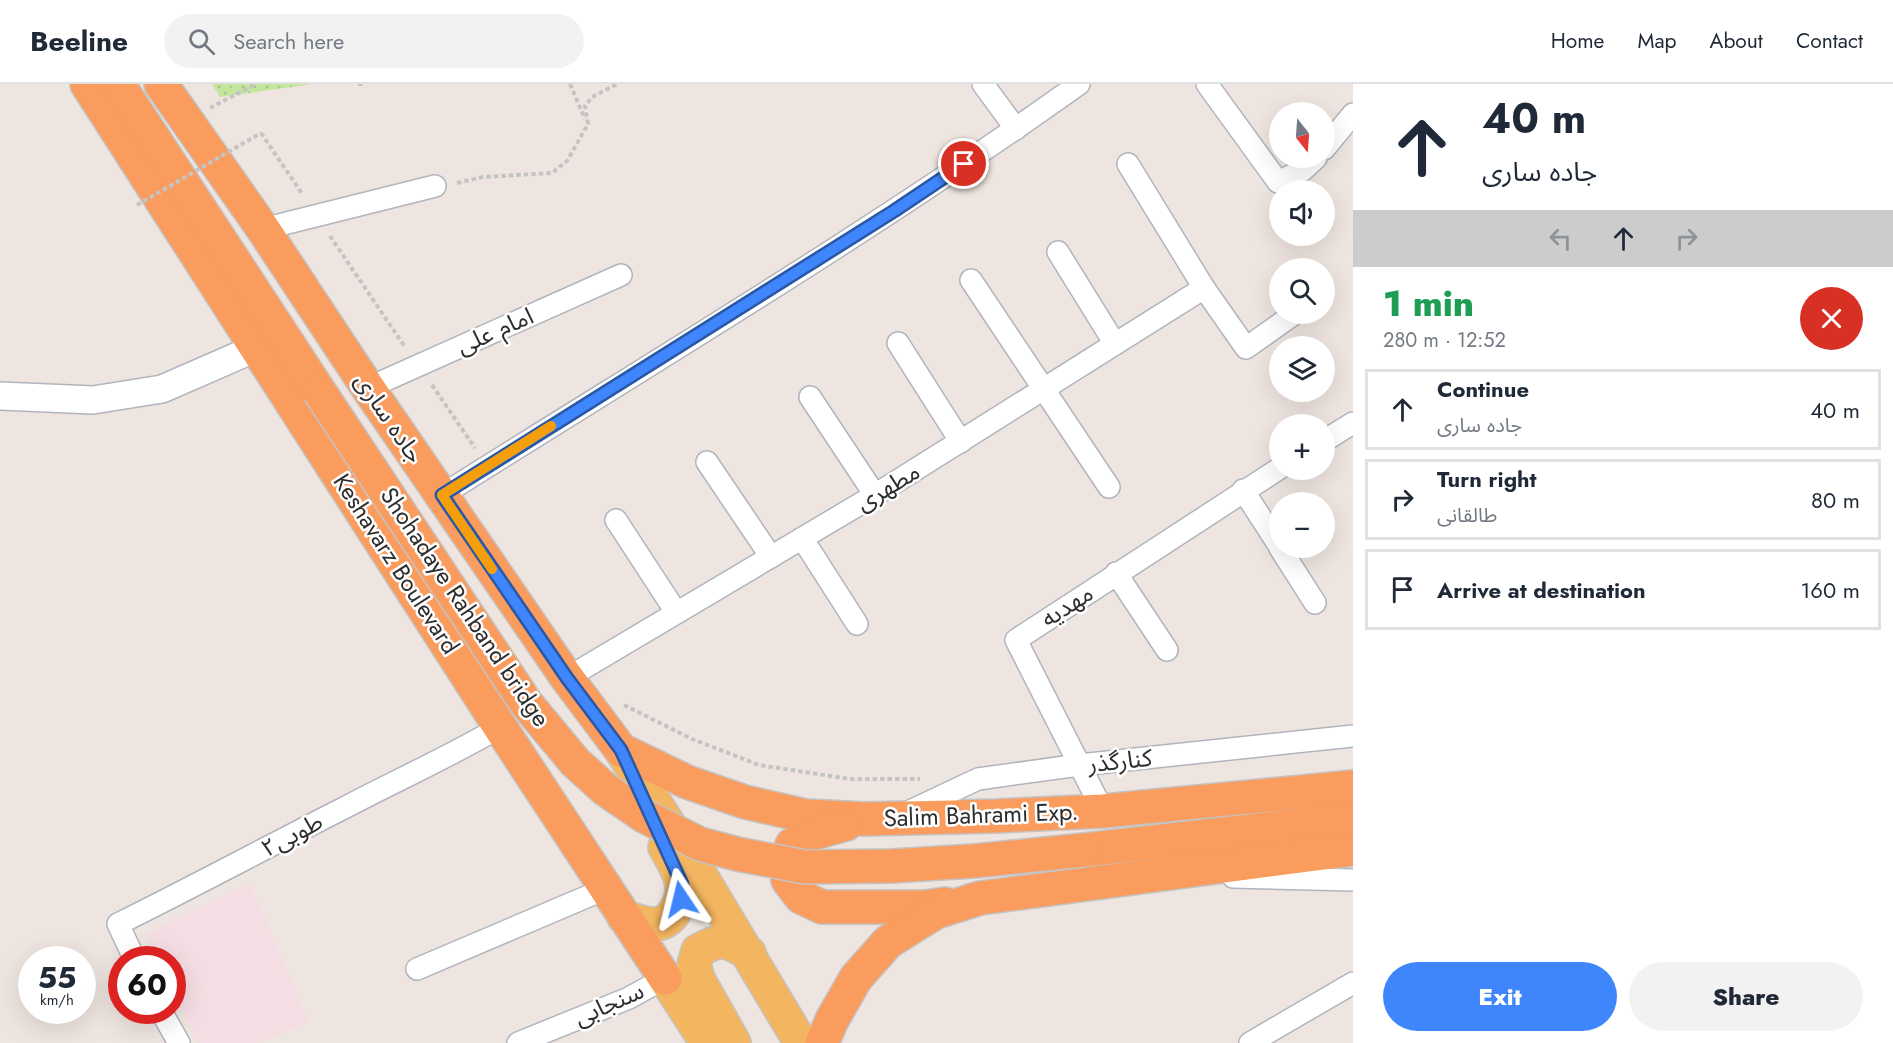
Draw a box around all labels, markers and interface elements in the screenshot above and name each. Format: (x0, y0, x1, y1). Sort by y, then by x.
search box (164, 14, 584, 68)
text: Beeline (30, 21, 128, 62)
icon: search (185, 25, 218, 58)
text: Search here (233, 25, 344, 57)
text: Home (1551, 26, 1604, 56)
text: Map (1637, 26, 1677, 56)
text: About (1710, 26, 1763, 56)
text: Contact (1796, 26, 1863, 56)
text: 40 m (1482, 88, 1586, 149)
north arrow (1269, 102, 1335, 168)
map controls (1269, 102, 1335, 558)
icon: ahead (1383, 108, 1461, 186)
pin (938, 138, 989, 189)
icon: arrive (947, 147, 980, 180)
text: جاده ساری (1482, 152, 1597, 191)
button: sound (1269, 180, 1335, 246)
icon: left (1544, 222, 1577, 255)
icon: ahead (1607, 222, 1640, 255)
icon: right (1670, 222, 1703, 255)
button: search (1269, 258, 1335, 324)
text: 1 min (1383, 277, 1474, 329)
button: close (1800, 287, 1863, 350)
street label: امام علی (451, 298, 539, 364)
text: 280 m · 12:52 (1383, 326, 1506, 355)
button: layers (1269, 336, 1335, 402)
street label: جاده ساری (346, 366, 433, 470)
text: Continue (1437, 373, 1529, 405)
icon: ahead (1386, 393, 1419, 426)
text: 40 m (1810, 394, 1860, 426)
text: جاده ساری (1437, 411, 1522, 440)
button: + (1269, 414, 1335, 480)
street label: مطهری (849, 454, 927, 519)
text: Turn right (1437, 463, 1537, 495)
street label: Keshavarz Boulevard (325, 467, 468, 661)
street label: Shohadaye Rahband bridge (372, 480, 559, 733)
icon: right (1386, 483, 1419, 516)
text: 80 m (1811, 484, 1860, 516)
button: − (1269, 492, 1335, 558)
text: طالقانی (1437, 501, 1497, 530)
icon: arrive (1386, 573, 1419, 606)
text: Arrive at destination (1437, 574, 1646, 606)
text: 160 m (1800, 574, 1860, 606)
street label: مهدیه (1034, 576, 1100, 636)
street label: کنارگذر (1085, 740, 1155, 781)
street label: Salim Bahrami Exp. (883, 794, 1079, 835)
street label: طوبی۲ (255, 804, 329, 865)
position arrow (649, 867, 713, 931)
speed limit sign: 60 (108, 946, 186, 1024)
text: 55 (38, 956, 76, 999)
button: Exit (1383, 962, 1617, 1031)
button: Share (1629, 962, 1863, 1031)
street label: سنجابی (568, 973, 649, 1034)
text: km/h (40, 989, 74, 1011)

